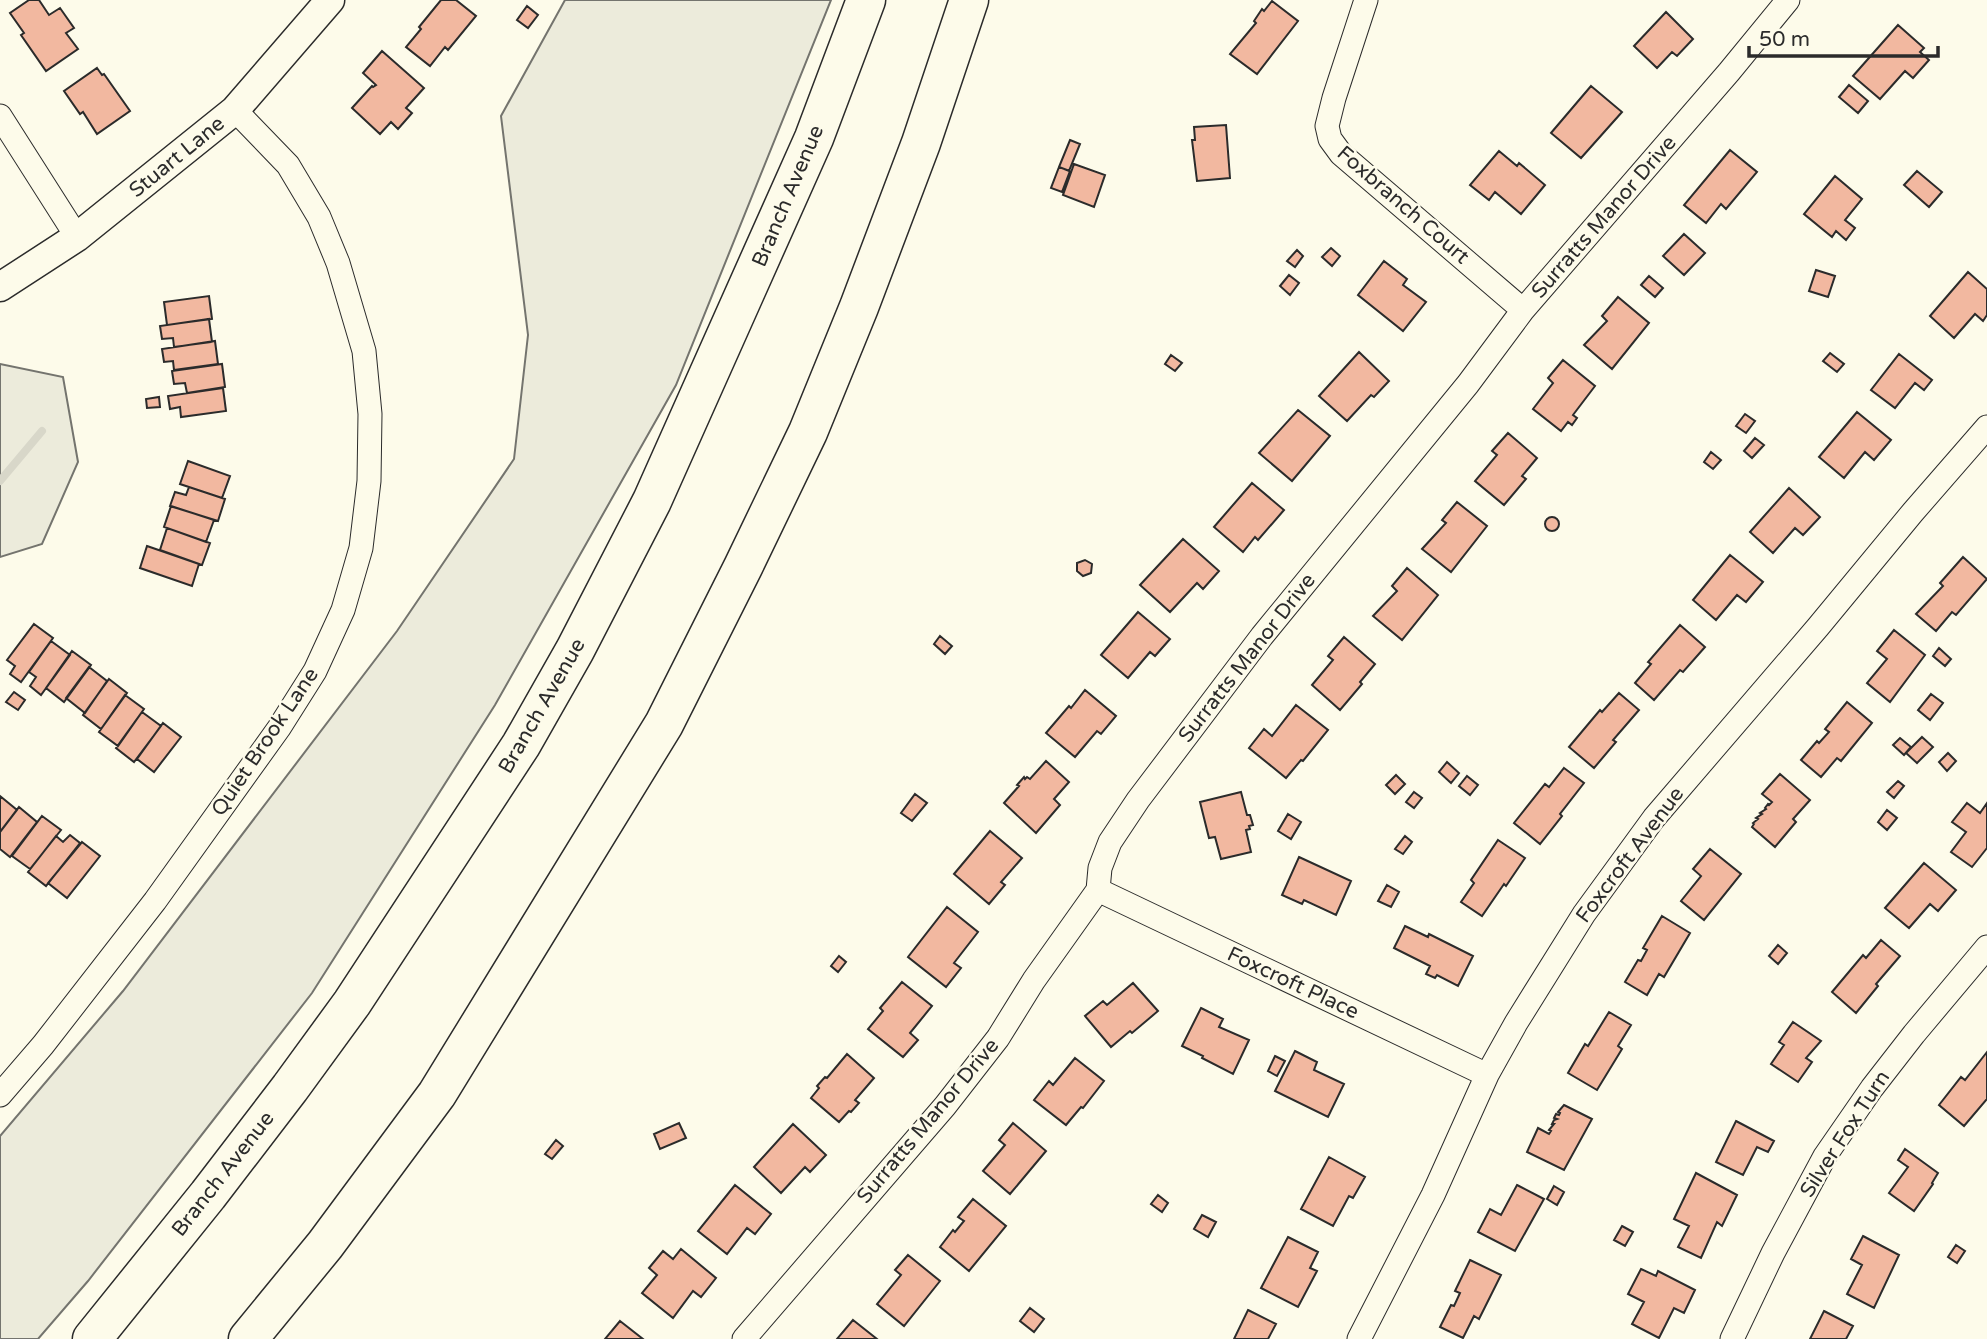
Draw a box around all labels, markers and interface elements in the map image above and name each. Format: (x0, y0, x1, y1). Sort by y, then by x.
scale bar (1749, 14, 1938, 58)
text: 50 m (1759, 27, 1810, 52)
street label: Stuart Lane (124, 111, 230, 203)
street label: Branch Avenue (747, 121, 829, 271)
street label: Surratts Manor Drive (1526, 130, 1682, 304)
street label: Foxbranch Court (1332, 141, 1474, 269)
street label: Surratts Manor Drive (1173, 568, 1321, 748)
street label: Branch Avenue (493, 634, 591, 778)
street label: Quiet Brook Lane (206, 663, 324, 821)
street label: Foxcroft Avenue (1571, 782, 1689, 928)
street label: Foxcroft Place (1223, 942, 1363, 1024)
street label: Surratts Manor Drive (852, 1033, 1004, 1209)
street label: Silver Fox Turn (1795, 1066, 1895, 1202)
street label: Branch Avenue (166, 1106, 280, 1241)

